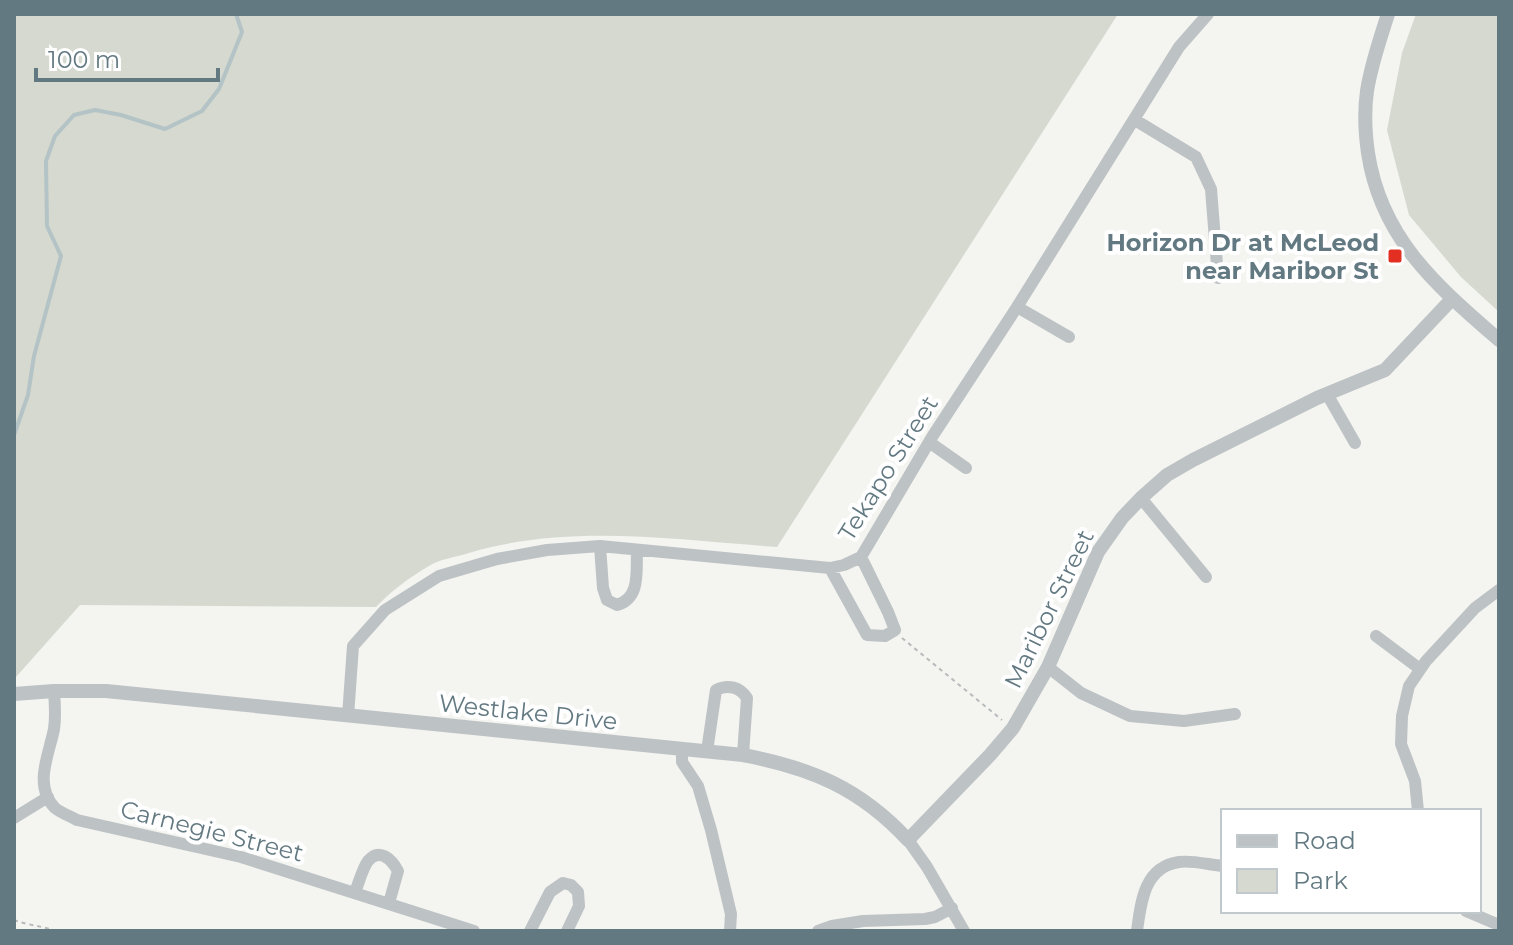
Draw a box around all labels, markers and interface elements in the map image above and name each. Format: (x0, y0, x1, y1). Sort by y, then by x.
scale bar (36, 32, 218, 82)
text: 100 m (48, 45, 120, 74)
place label: Horizon Dr at McLeod near Maribor St (1106, 228, 1380, 285)
marker: Horizon Dr at McLeod near Maribor St (1386, 247, 1404, 265)
street label: Tekapo Street (832, 390, 944, 546)
street label: Maribor Street (998, 525, 1100, 693)
street label: Westlake Drive (437, 688, 619, 736)
street label: Carnegie Street (118, 794, 307, 868)
legend (1221, 809, 1481, 913)
text: Road (1293, 826, 1356, 855)
text: Park (1293, 866, 1348, 895)

